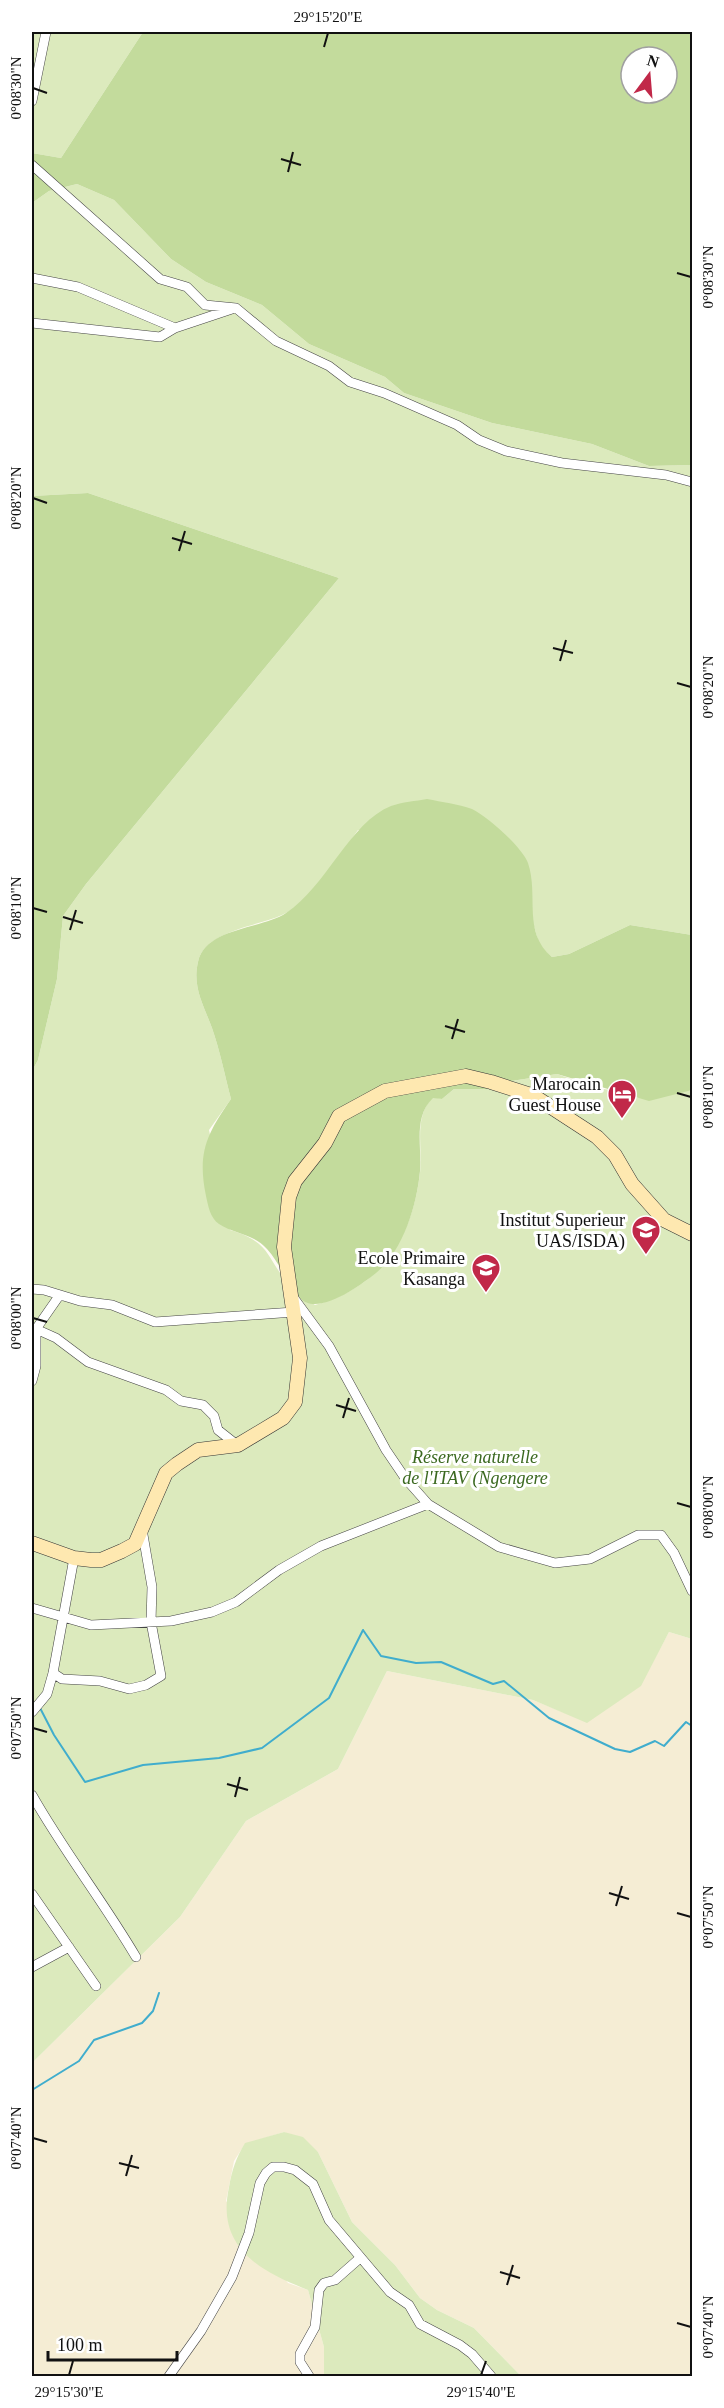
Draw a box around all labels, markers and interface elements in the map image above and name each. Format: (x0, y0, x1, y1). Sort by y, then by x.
text: 29°15'20"E (294, 9, 363, 25)
north arrow (619, 45, 679, 105)
text: N (645, 51, 661, 71)
text: 0°08'30"N (8, 56, 24, 120)
text: 0°08'30"N (700, 245, 716, 309)
text: 0°08'20"N (8, 466, 24, 530)
text: 0°08'20"N (700, 655, 716, 719)
text: 0°08'10"N (8, 876, 24, 940)
text: 0°08'10"N (700, 1065, 716, 1129)
place label: Marocain Guest House (509, 1074, 601, 1115)
hotel icon: Marocain Guest House (606, 1078, 638, 1120)
place label: Institut Superieur UAS/ISDA) (500, 1210, 625, 1252)
school or university icon: Institut Superieur UAS/ISDA) (630, 1214, 662, 1256)
place label: Ecole Primaire Kasanga (358, 1248, 465, 1289)
school or university icon: Ecole Primaire Kasanga (470, 1252, 502, 1294)
text: 0°08'00"N (8, 1286, 24, 1350)
park label: Réserve naturelle de l'ITAV (Ngengere (402, 1447, 548, 1489)
text: 0°08'00"N (700, 1475, 716, 1539)
text: 0°07'50"N (8, 1696, 24, 1760)
text: 0°07'50"N (700, 1885, 716, 1949)
text: 0°07'40"N (8, 2106, 24, 2170)
text: 0°07'40"N (700, 2295, 716, 2359)
scale bar (48, 2324, 177, 2362)
text: 100 m (57, 2335, 103, 2355)
text: 29°15'30"E (35, 2384, 104, 2400)
text: 29°15'40"E (447, 2384, 516, 2400)

